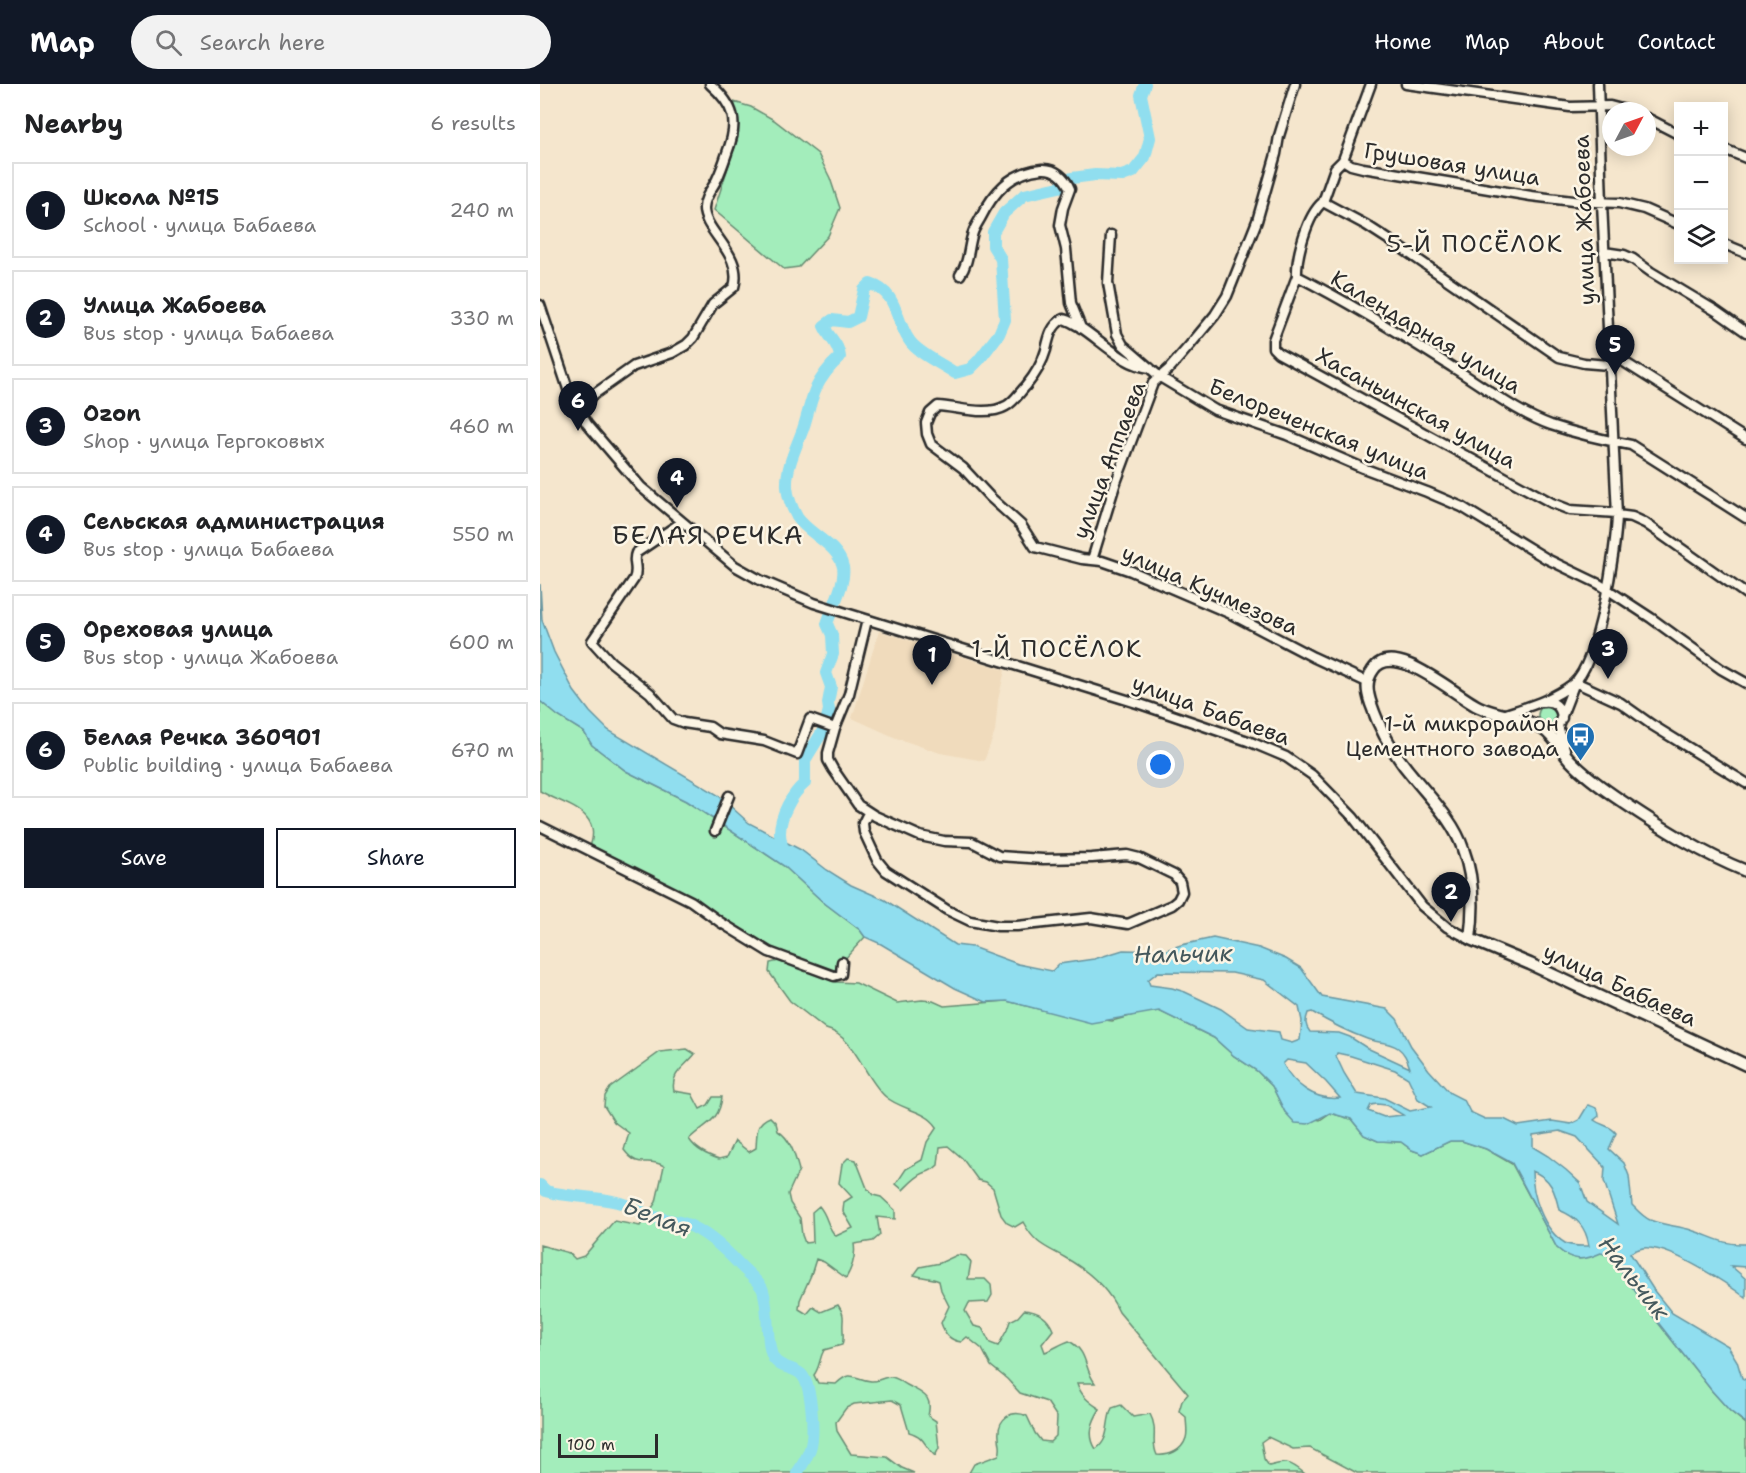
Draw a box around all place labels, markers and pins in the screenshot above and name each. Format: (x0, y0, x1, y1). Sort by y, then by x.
pin: 5 (1596, 326, 1634, 375)
pin: 6 (558, 382, 597, 431)
pin: 4 (658, 458, 696, 508)
pin: 3 (1588, 630, 1628, 679)
pin: 1 (912, 636, 952, 685)
place label: 1-й микрорайон Цементного завода (1345, 709, 1559, 763)
bus stop icon: 1-й микрорайон Цементного завода (1564, 720, 1596, 762)
pin: 2 (1432, 872, 1470, 922)

